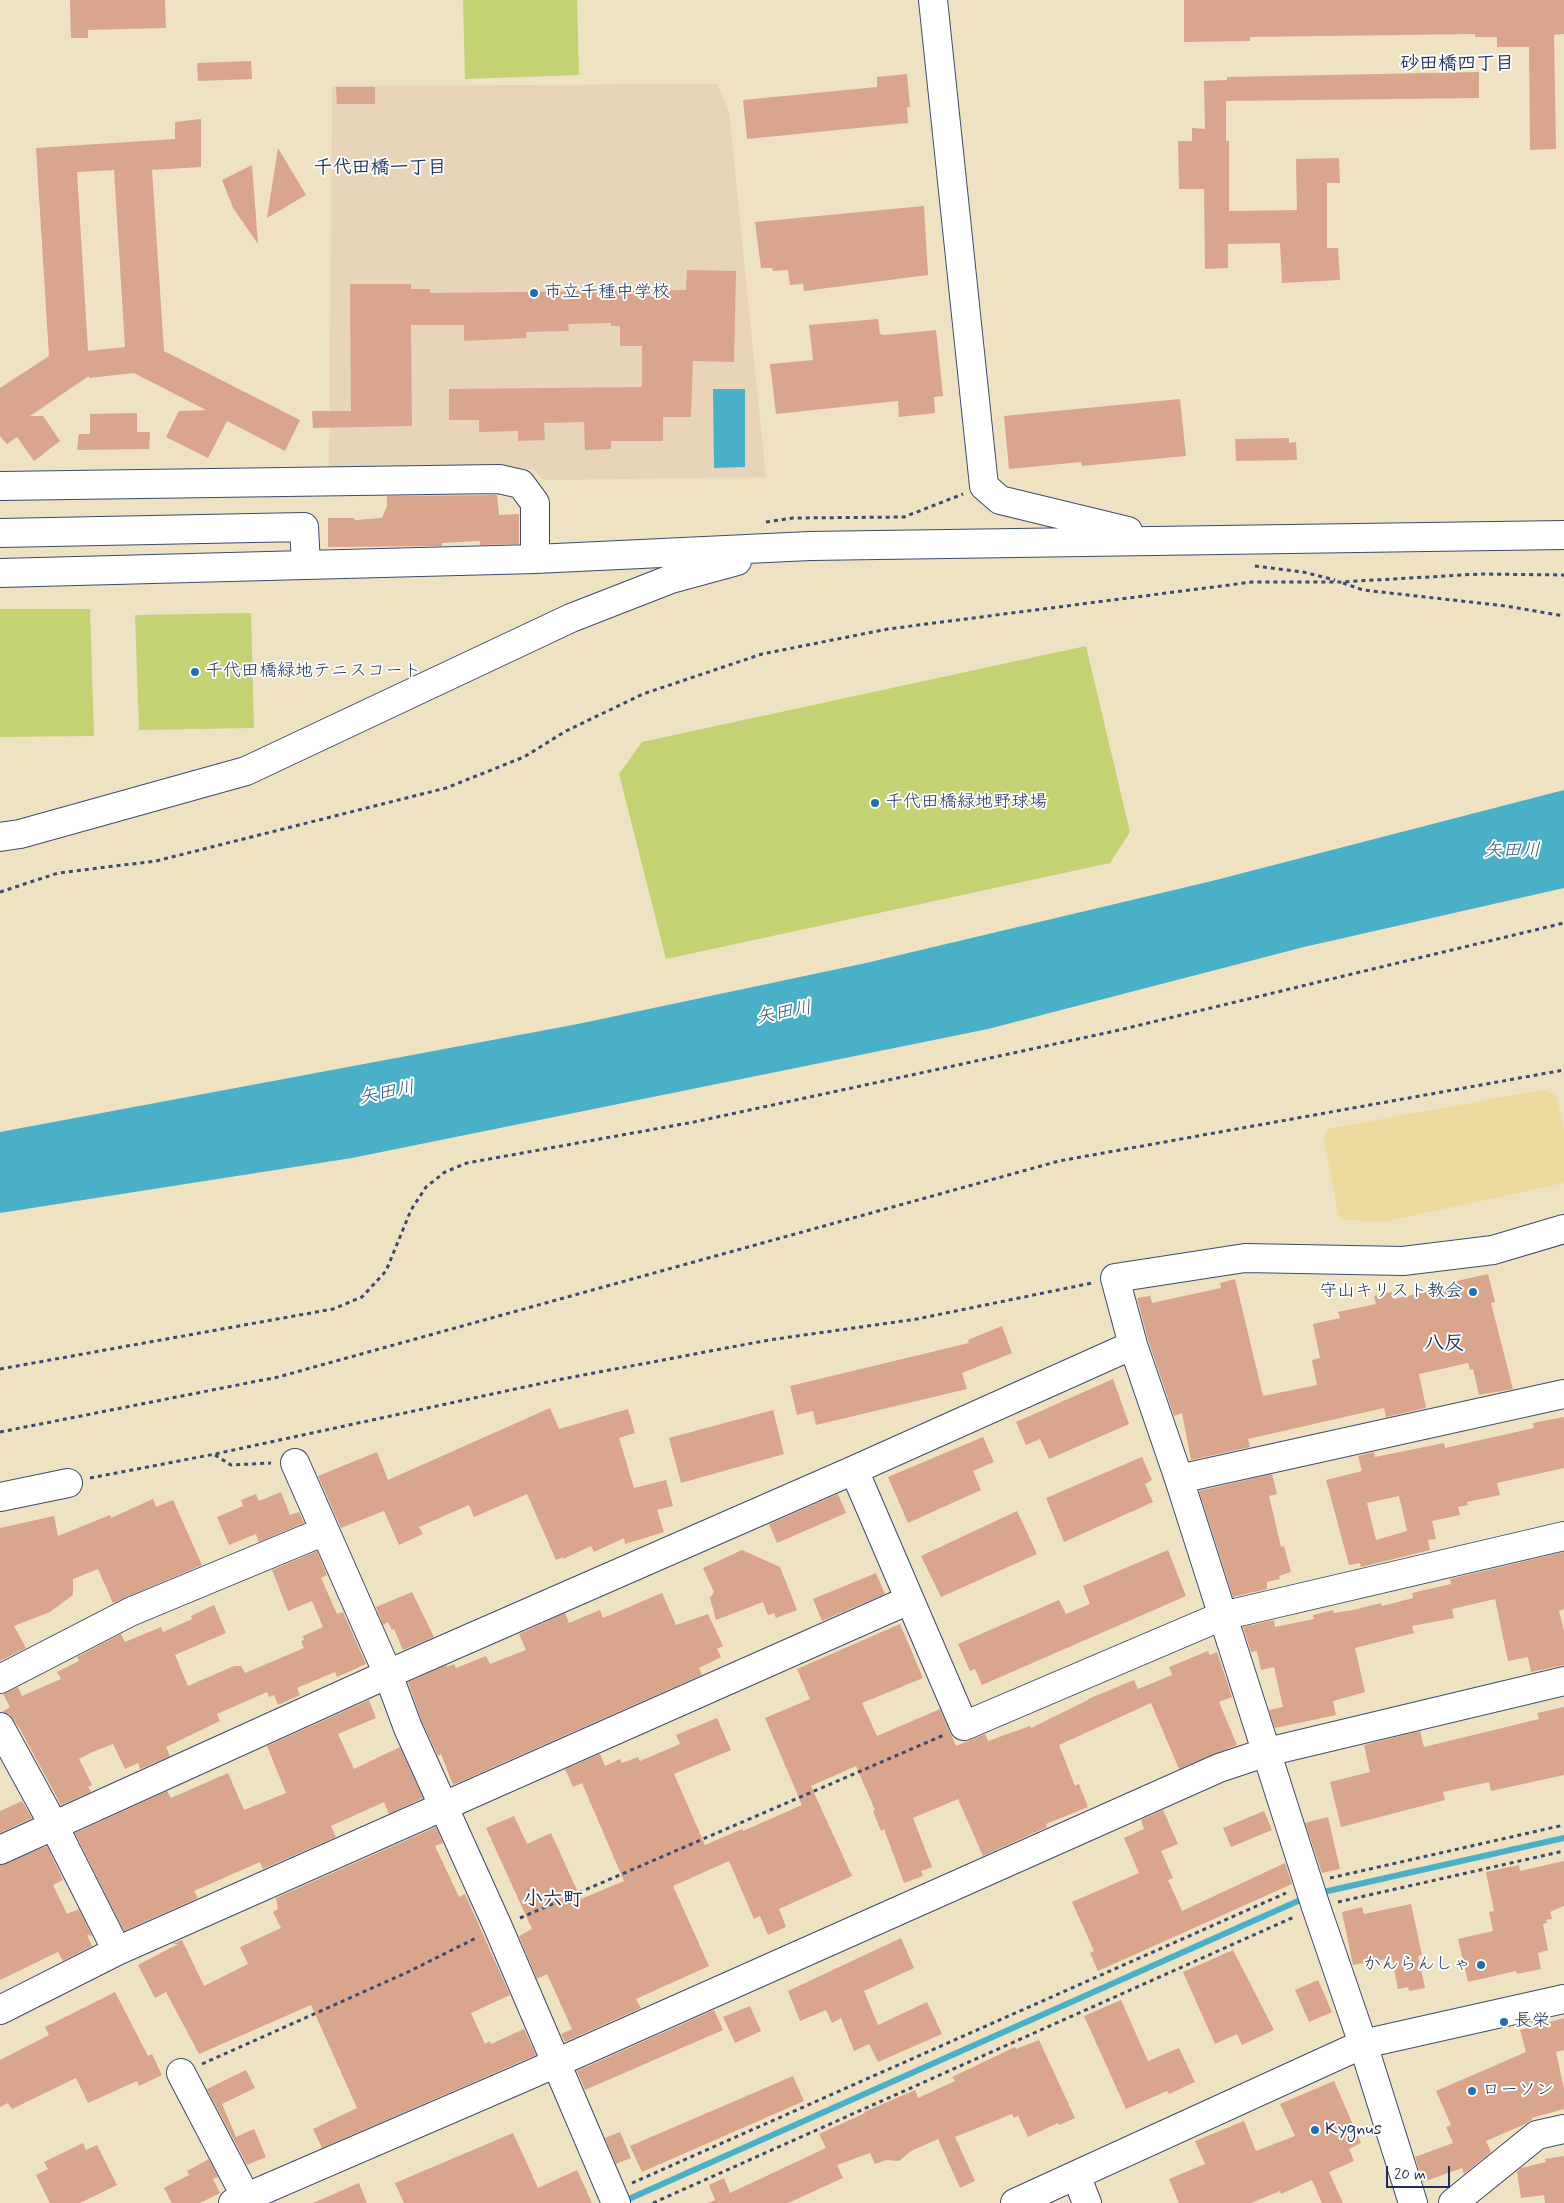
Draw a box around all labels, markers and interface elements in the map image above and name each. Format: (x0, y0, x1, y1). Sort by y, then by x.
district label: 砂田橋四丁目 (1400, 54, 1514, 76)
district label: 千代田橋一丁目 (314, 158, 446, 180)
place label: 市立千種中学校 (544, 282, 670, 304)
marker: 市立千種中学校 (528, 287, 540, 299)
place label: 千代田橋緑地テニスコート (205, 661, 421, 683)
marker: 千代田橋緑地テニスコート (189, 666, 201, 678)
place label: 千代田橋緑地野球場 (885, 792, 1047, 814)
marker: 千代田橋緑地野球場 (869, 797, 881, 809)
water label: 矢田川 (1484, 841, 1540, 863)
water label: 矢田川 (754, 997, 814, 1031)
water label: 矢田川 (357, 1077, 417, 1111)
place label: 守山キリスト教会 (1319, 1281, 1463, 1303)
marker: 守山キリスト教会 (1467, 1286, 1479, 1298)
district label: 八反 (1424, 1333, 1464, 1357)
district label: 小六町 (523, 1889, 583, 1913)
place label: かんらんしゃ (1363, 1954, 1471, 1976)
marker: かんらんしゃ (1475, 1959, 1487, 1971)
place label: 長栄 (1514, 2011, 1550, 2033)
marker: 長栄 (1498, 2016, 1510, 2028)
place label: ローソン (1482, 2080, 1554, 2102)
marker: ローソン (1466, 2085, 1478, 2097)
place label: Kygnus (1325, 2119, 1382, 2141)
marker: Kygnus (1309, 2124, 1321, 2136)
scale bar (1389, 2156, 1453, 2188)
text: 20 m (1394, 2165, 1426, 2185)

